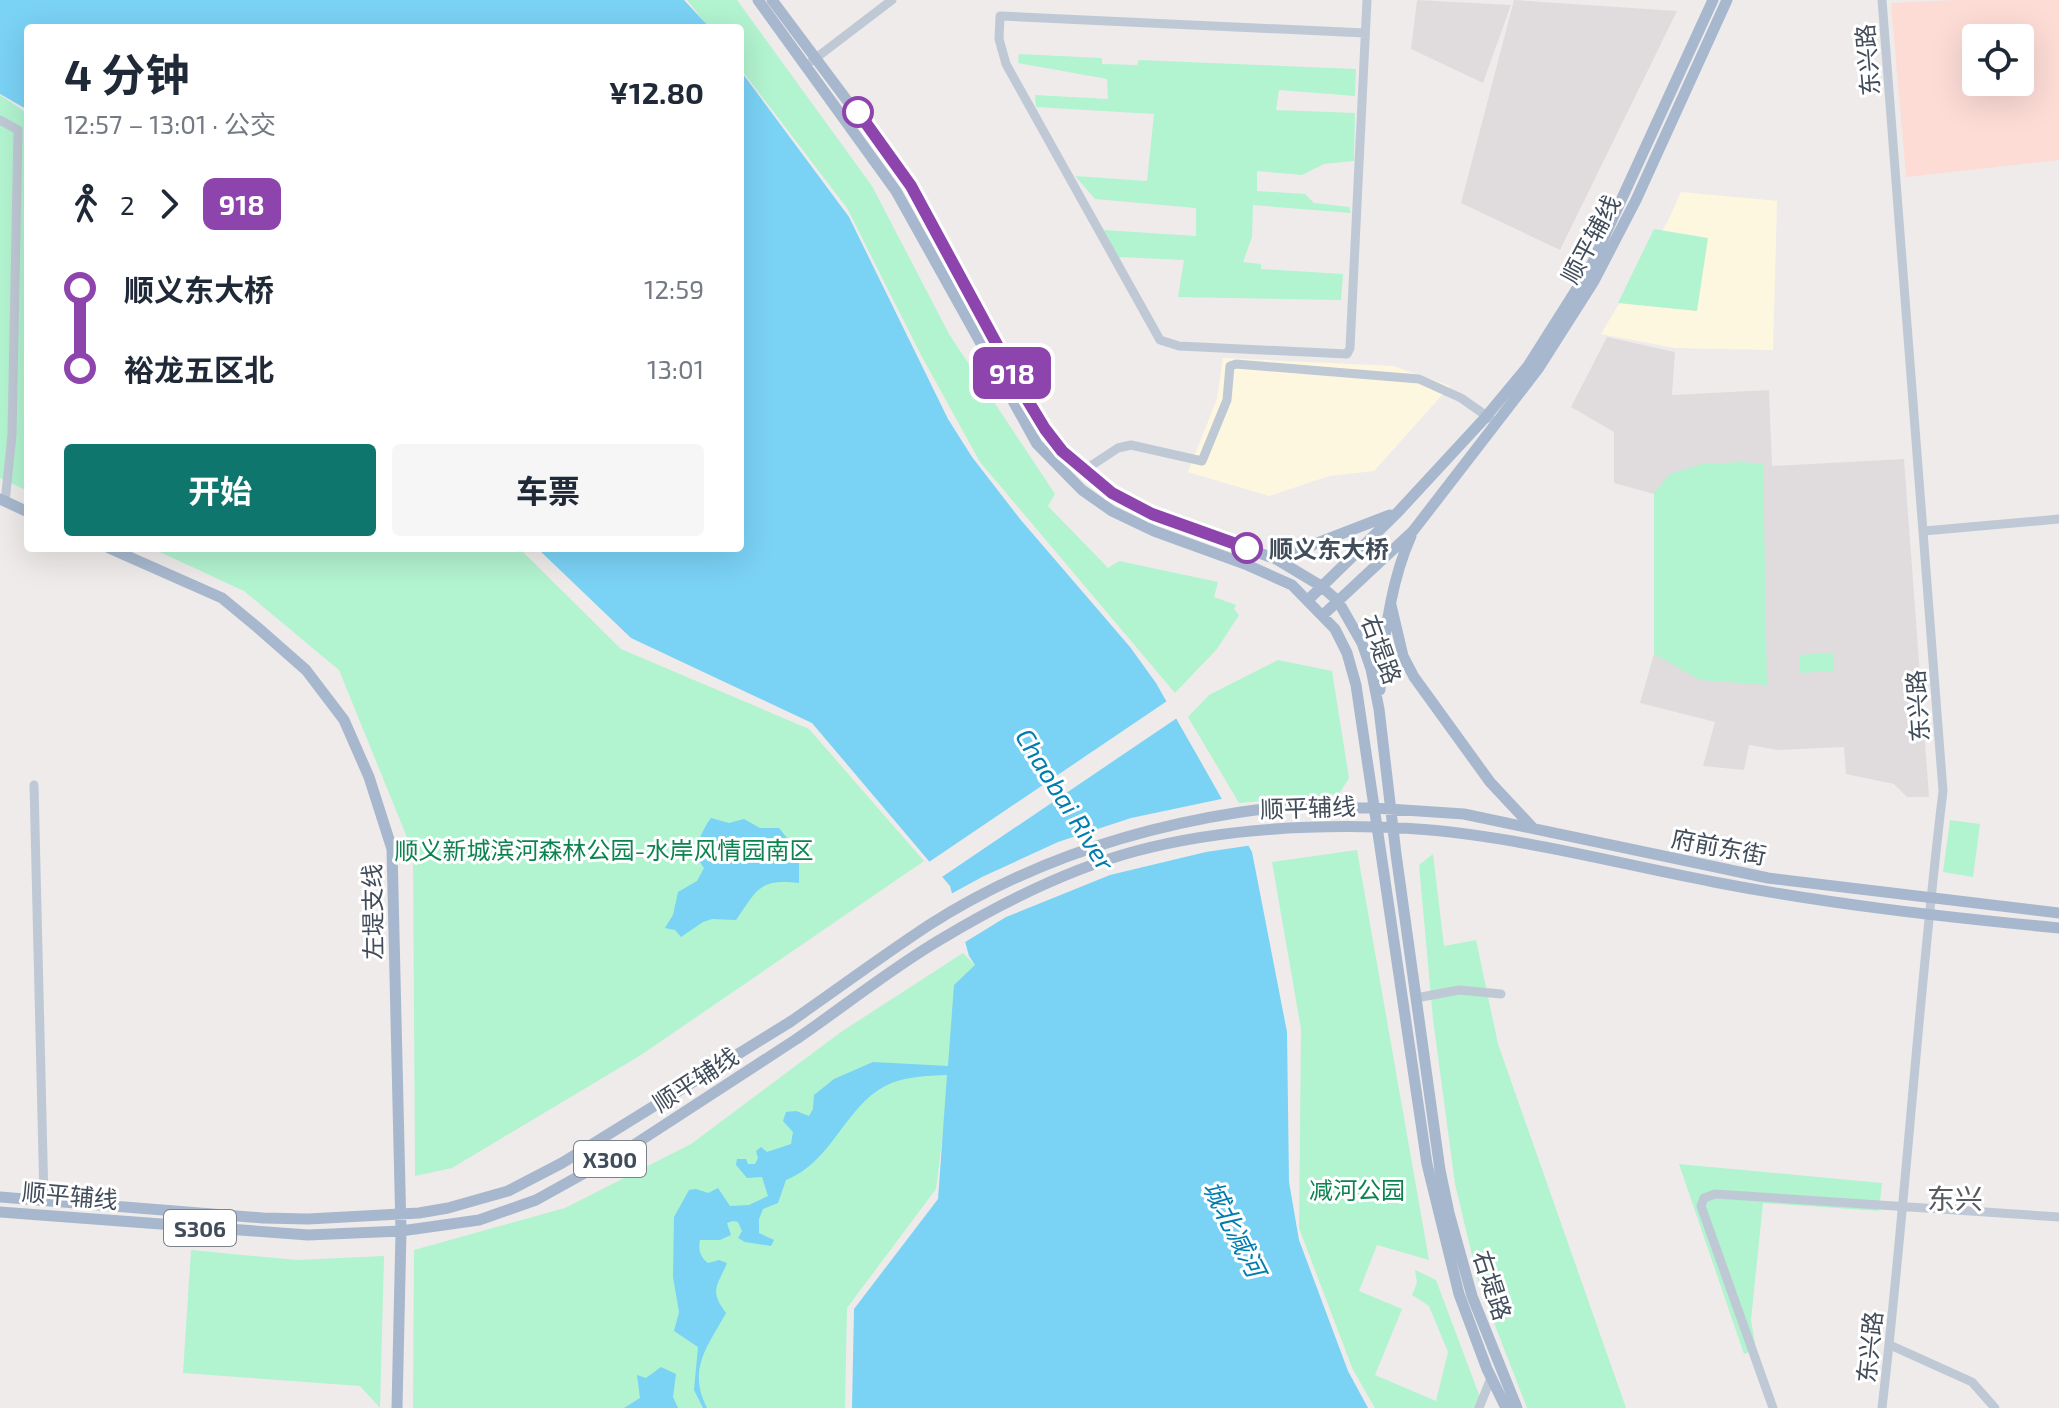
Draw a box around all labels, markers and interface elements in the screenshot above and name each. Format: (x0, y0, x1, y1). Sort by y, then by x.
street label: 东兴路 (1849, 23, 1885, 97)
map controls (1962, 24, 2034, 96)
button: locate (1962, 24, 2034, 96)
text: 4 分钟 (64, 47, 190, 100)
text: ¥12.80 (609, 74, 704, 110)
unlabelled marker (843, 97, 873, 127)
text: 12:57 – 13:01 · 公交 (64, 108, 276, 139)
icon: walk (64, 182, 108, 226)
icon: forward (147, 182, 191, 226)
text: 918 (219, 187, 265, 221)
text: 2 (120, 189, 135, 220)
street label: 顺平辅线 (1555, 190, 1625, 288)
text: 顺义东大桥 (124, 271, 274, 307)
text: 12:59 (644, 273, 704, 304)
line badge: 918 (966, 347, 1058, 399)
text: 裕龙五区北 (124, 351, 274, 387)
text: 13:01 (647, 353, 704, 384)
text: 918 (989, 356, 1035, 390)
button: 开始 (64, 444, 376, 536)
button: 车票 (392, 444, 704, 536)
marker: 顺义东大桥 (1232, 533, 1262, 563)
place label: 顺义东大桥 (1269, 534, 1389, 563)
street label: 右堤路 (1356, 610, 1408, 688)
street label: 东兴路 (1900, 669, 1934, 743)
water label: Chaobai River (1010, 722, 1122, 876)
street label: 顺平辅线 (1260, 791, 1356, 823)
street label: 府前东街 (1669, 823, 1769, 869)
park label: 顺义新城滨河森林公园-水岸风情园南区 (395, 835, 813, 864)
street label: 左堤支线 (357, 864, 387, 960)
street label: 顺平辅线 (647, 1041, 743, 1117)
road number: X300 (574, 1141, 646, 1177)
water label: 城北减河 (1198, 1175, 1275, 1286)
park label: 减河公园 (1309, 1175, 1405, 1204)
street label: 顺平辅线 (21, 1176, 119, 1214)
district label: 东兴 (1927, 1181, 1983, 1215)
road number: S306 (164, 1210, 236, 1246)
street label: 右堤路 (1468, 1246, 1518, 1324)
street label: 东兴路 (1851, 1310, 1887, 1384)

